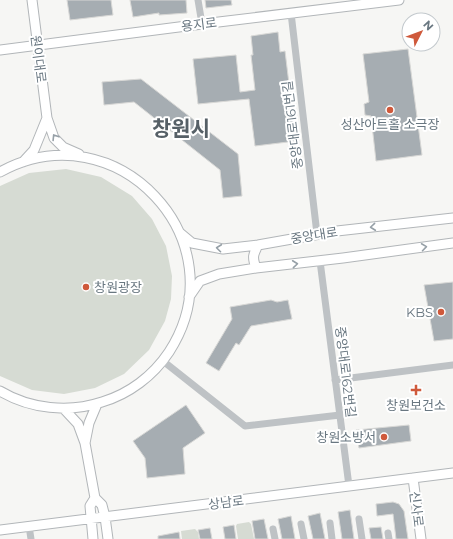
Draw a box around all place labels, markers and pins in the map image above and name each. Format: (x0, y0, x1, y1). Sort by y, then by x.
marker: 성산아트홀 소극장 (385, 105, 395, 115)
place label: 성산아트홀 소극장 (340, 116, 440, 132)
place label: 창원광장 (94, 279, 142, 295)
marker: 창원광장 (81, 282, 91, 292)
place label: KBS (406, 304, 433, 320)
marker: KBS (436, 307, 446, 317)
marker: 창원보건소 (410, 384, 422, 396)
place label: 창원보건소 (386, 397, 446, 413)
place label: 창원소방서 (316, 429, 376, 445)
marker: 창원소방서 (379, 432, 389, 442)

